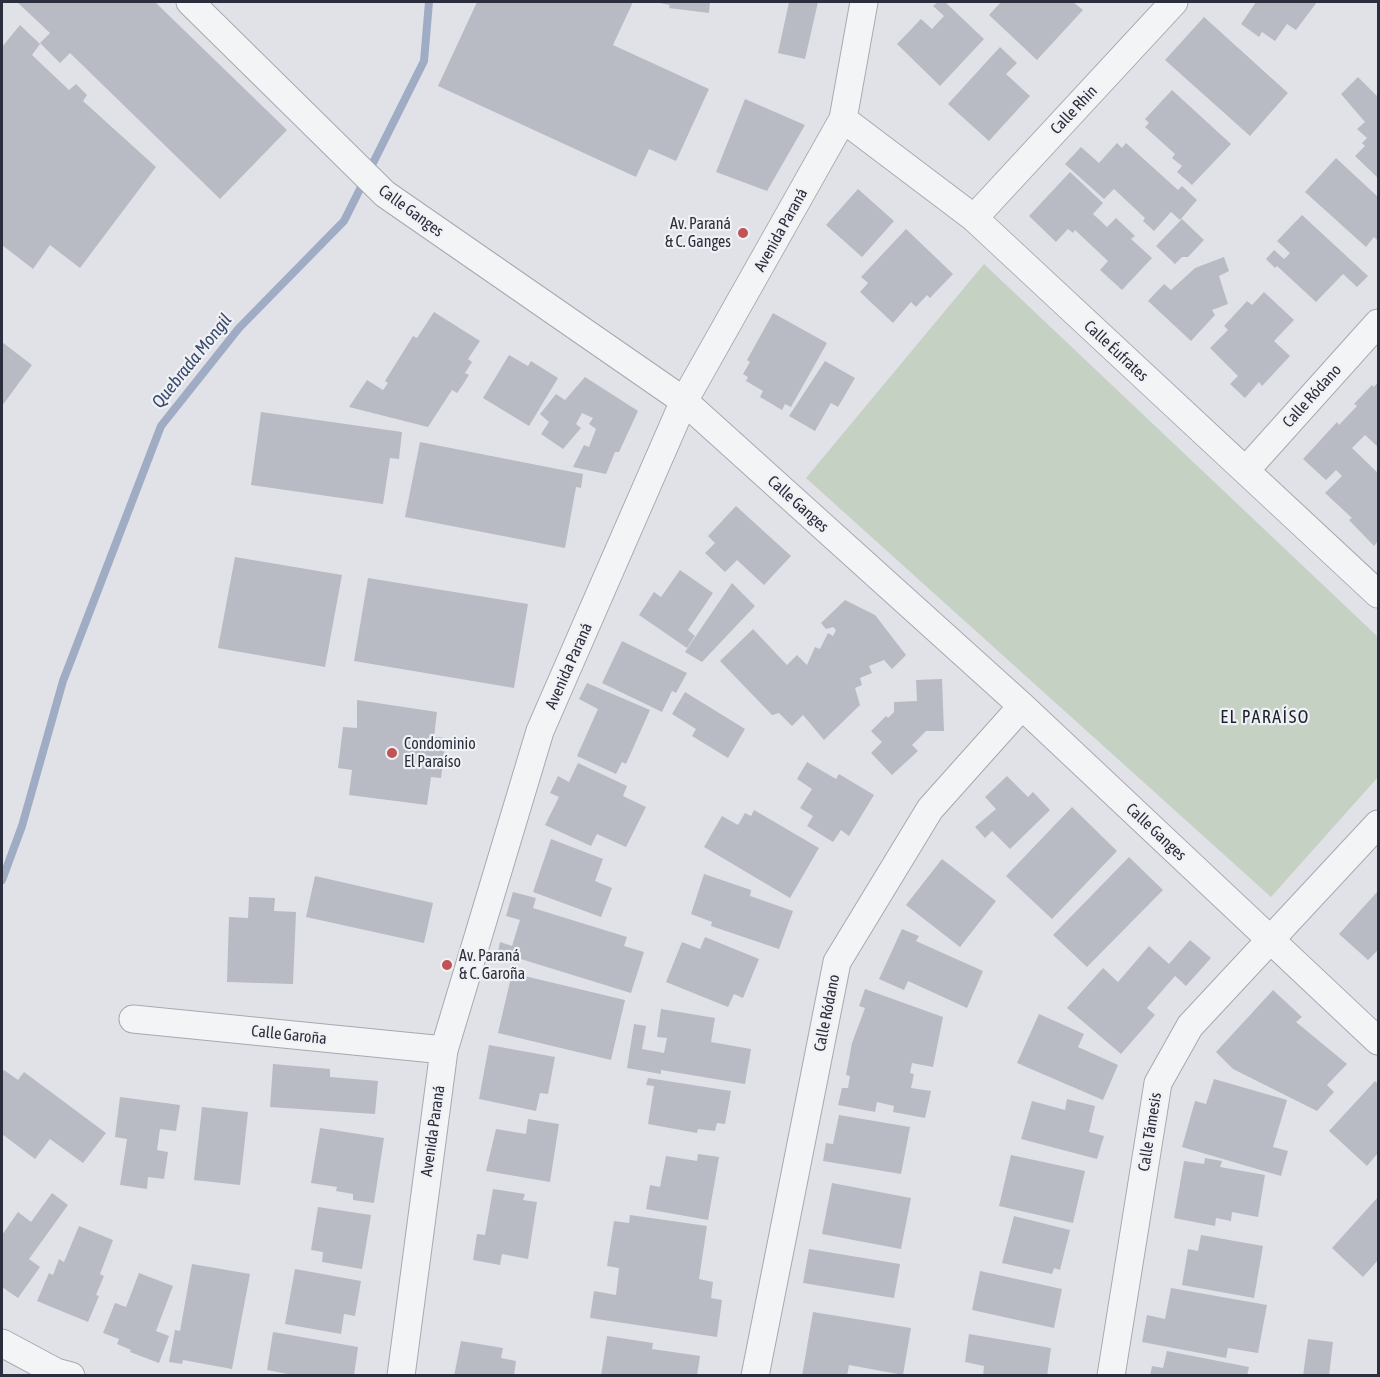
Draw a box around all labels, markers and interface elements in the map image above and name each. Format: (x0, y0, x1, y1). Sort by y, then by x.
street label: Calle Rhin (1047, 82, 1101, 138)
street label: Calle Ganges (375, 181, 447, 241)
street label: Avenida Paraná (750, 185, 812, 275)
place label: Av. Paraná & C. Ganges (665, 214, 731, 252)
marker: Av. Paraná & C. Ganges (736, 226, 750, 240)
water label: Quebrada Mongil (147, 309, 237, 413)
street label: Calle Éufrates (1080, 317, 1152, 385)
street label: Calle Ródano (1279, 361, 1345, 431)
street label: Calle Ganges (763, 472, 833, 536)
street label: Avenida Paraná (541, 620, 597, 712)
district label: EL PARAÍSO (1220, 706, 1310, 728)
place label: Condominio El Paraíso (404, 734, 476, 772)
marker: Condominio El Paraíso (385, 746, 399, 760)
street label: Calle Ganges (1122, 799, 1190, 865)
place label: Av. Paraná & C. Garoña (459, 946, 525, 984)
marker: Av. Paraná & C. Garoña (440, 958, 454, 972)
street label: Calle Ródano (810, 973, 844, 1053)
street label: Calle Garoña (250, 1021, 328, 1049)
street label: Avenida Paraná (417, 1084, 449, 1178)
street label: Calle Támesis (1134, 1091, 1166, 1173)

